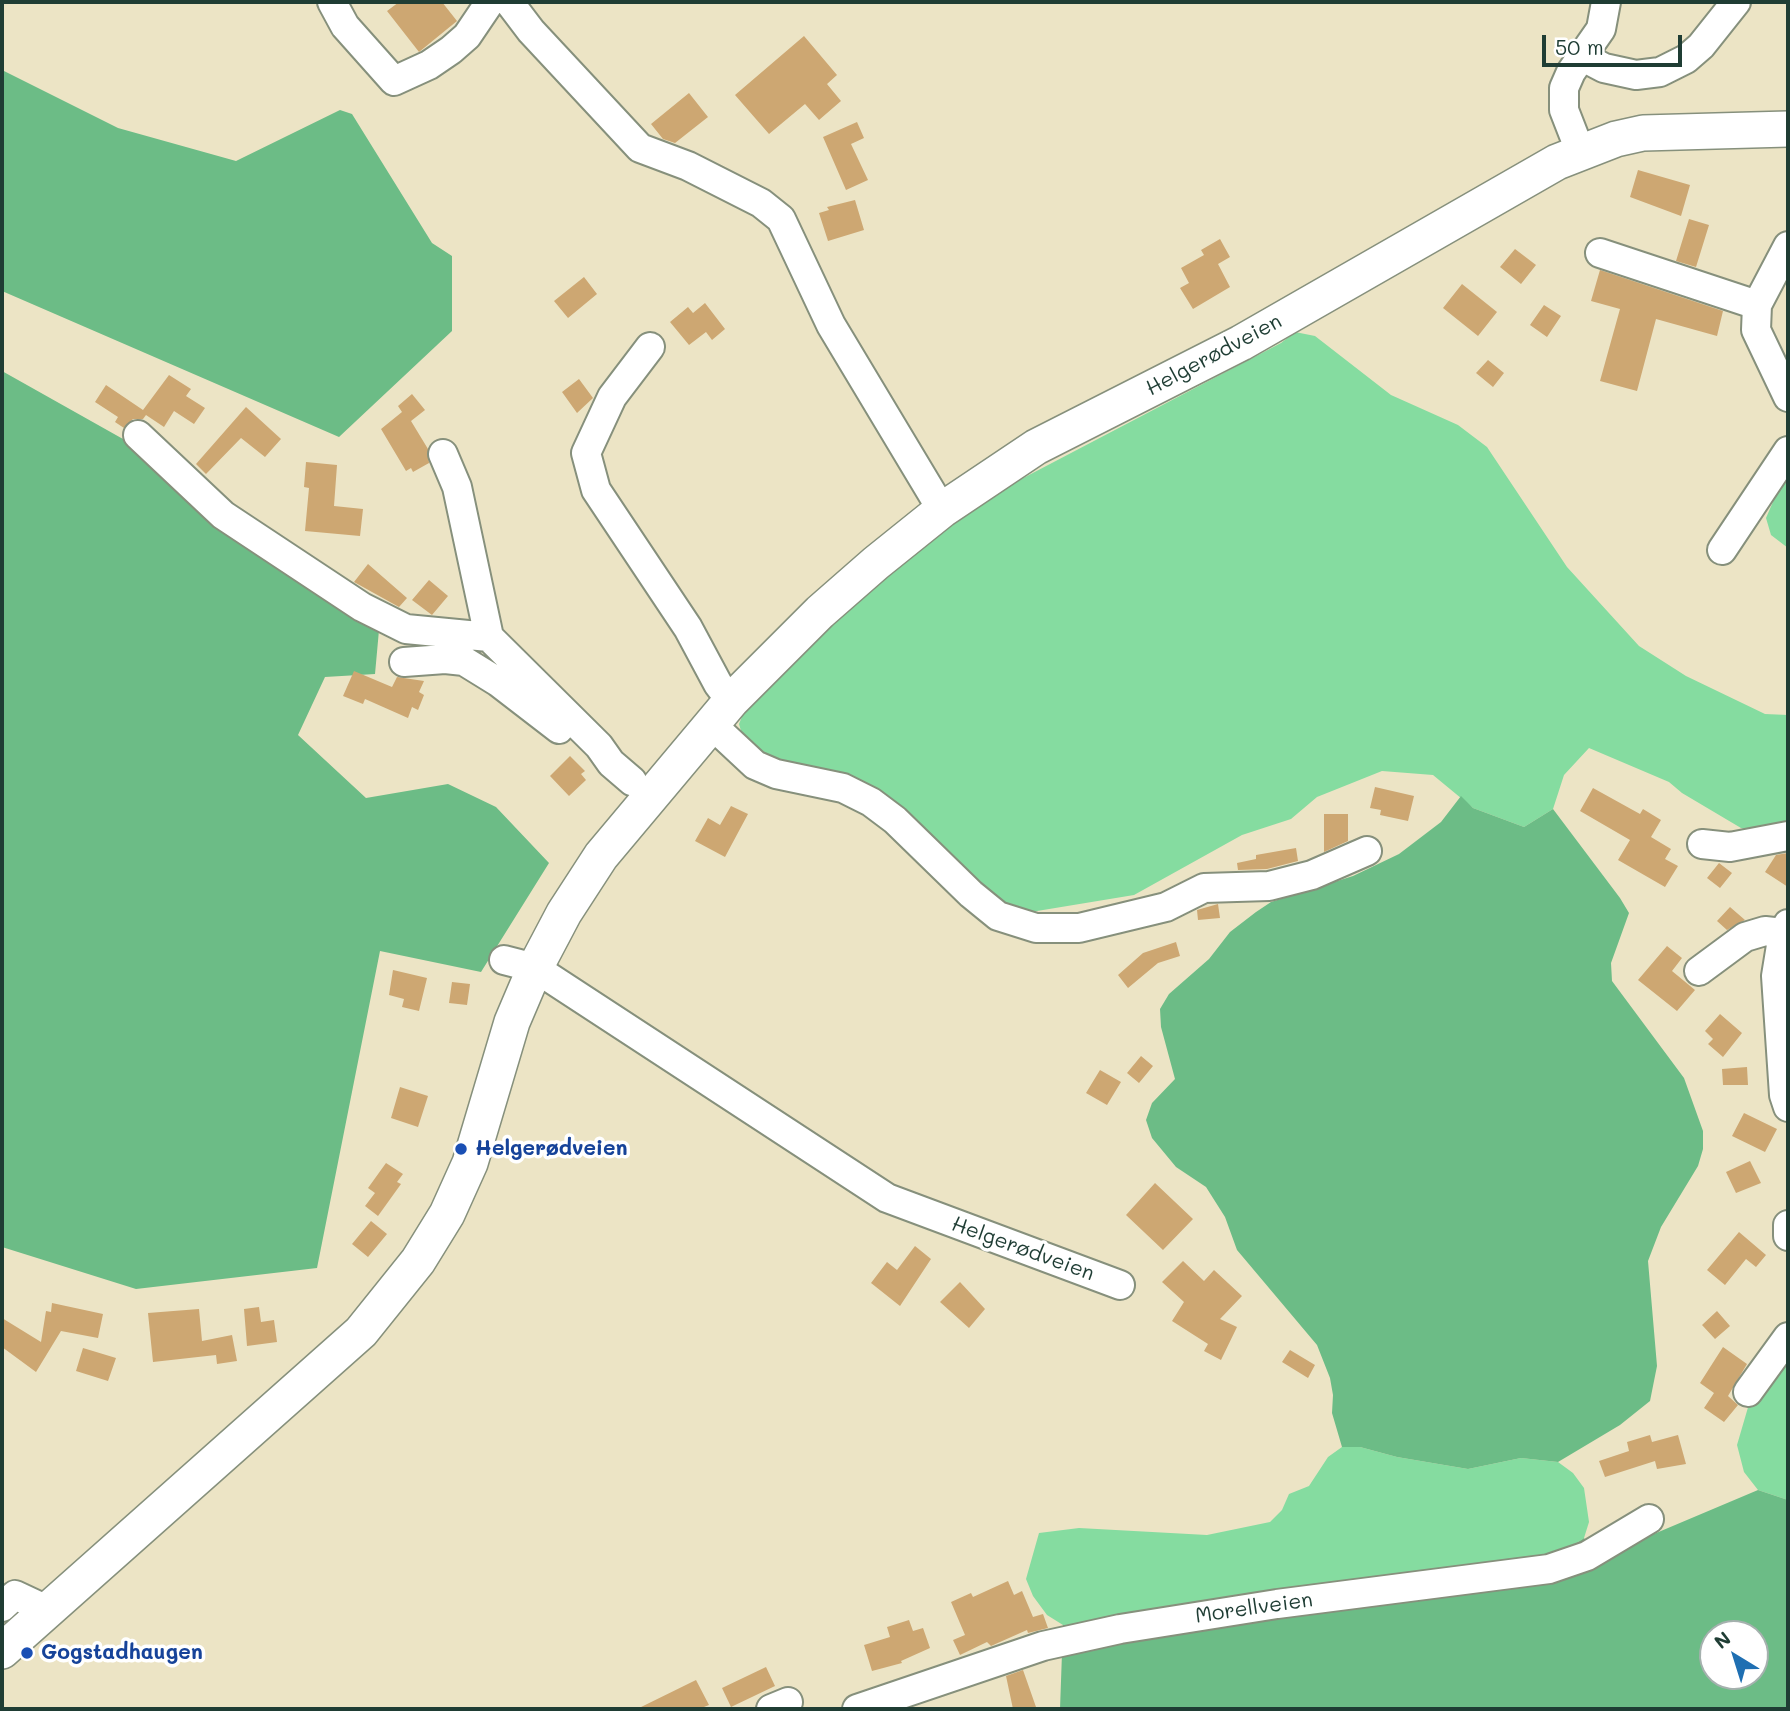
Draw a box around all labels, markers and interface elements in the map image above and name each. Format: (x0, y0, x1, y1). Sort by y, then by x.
scale bar (1545, 21, 1685, 65)
text: 50 m (1555, 33, 1604, 60)
street label: Helgerødveien (1142, 309, 1286, 401)
place label: Helgerødveien (475, 1136, 628, 1162)
marker: Helgerødveien (453, 1141, 469, 1157)
street label: Helgerødveien (948, 1212, 1098, 1286)
street label: Morellveien (1194, 1587, 1314, 1629)
north arrow (1699, 1620, 1769, 1690)
text: N (1709, 1625, 1735, 1654)
place label: Gogstadhaugen (41, 1640, 203, 1666)
marker: Gogstadhaugen (19, 1645, 35, 1661)

